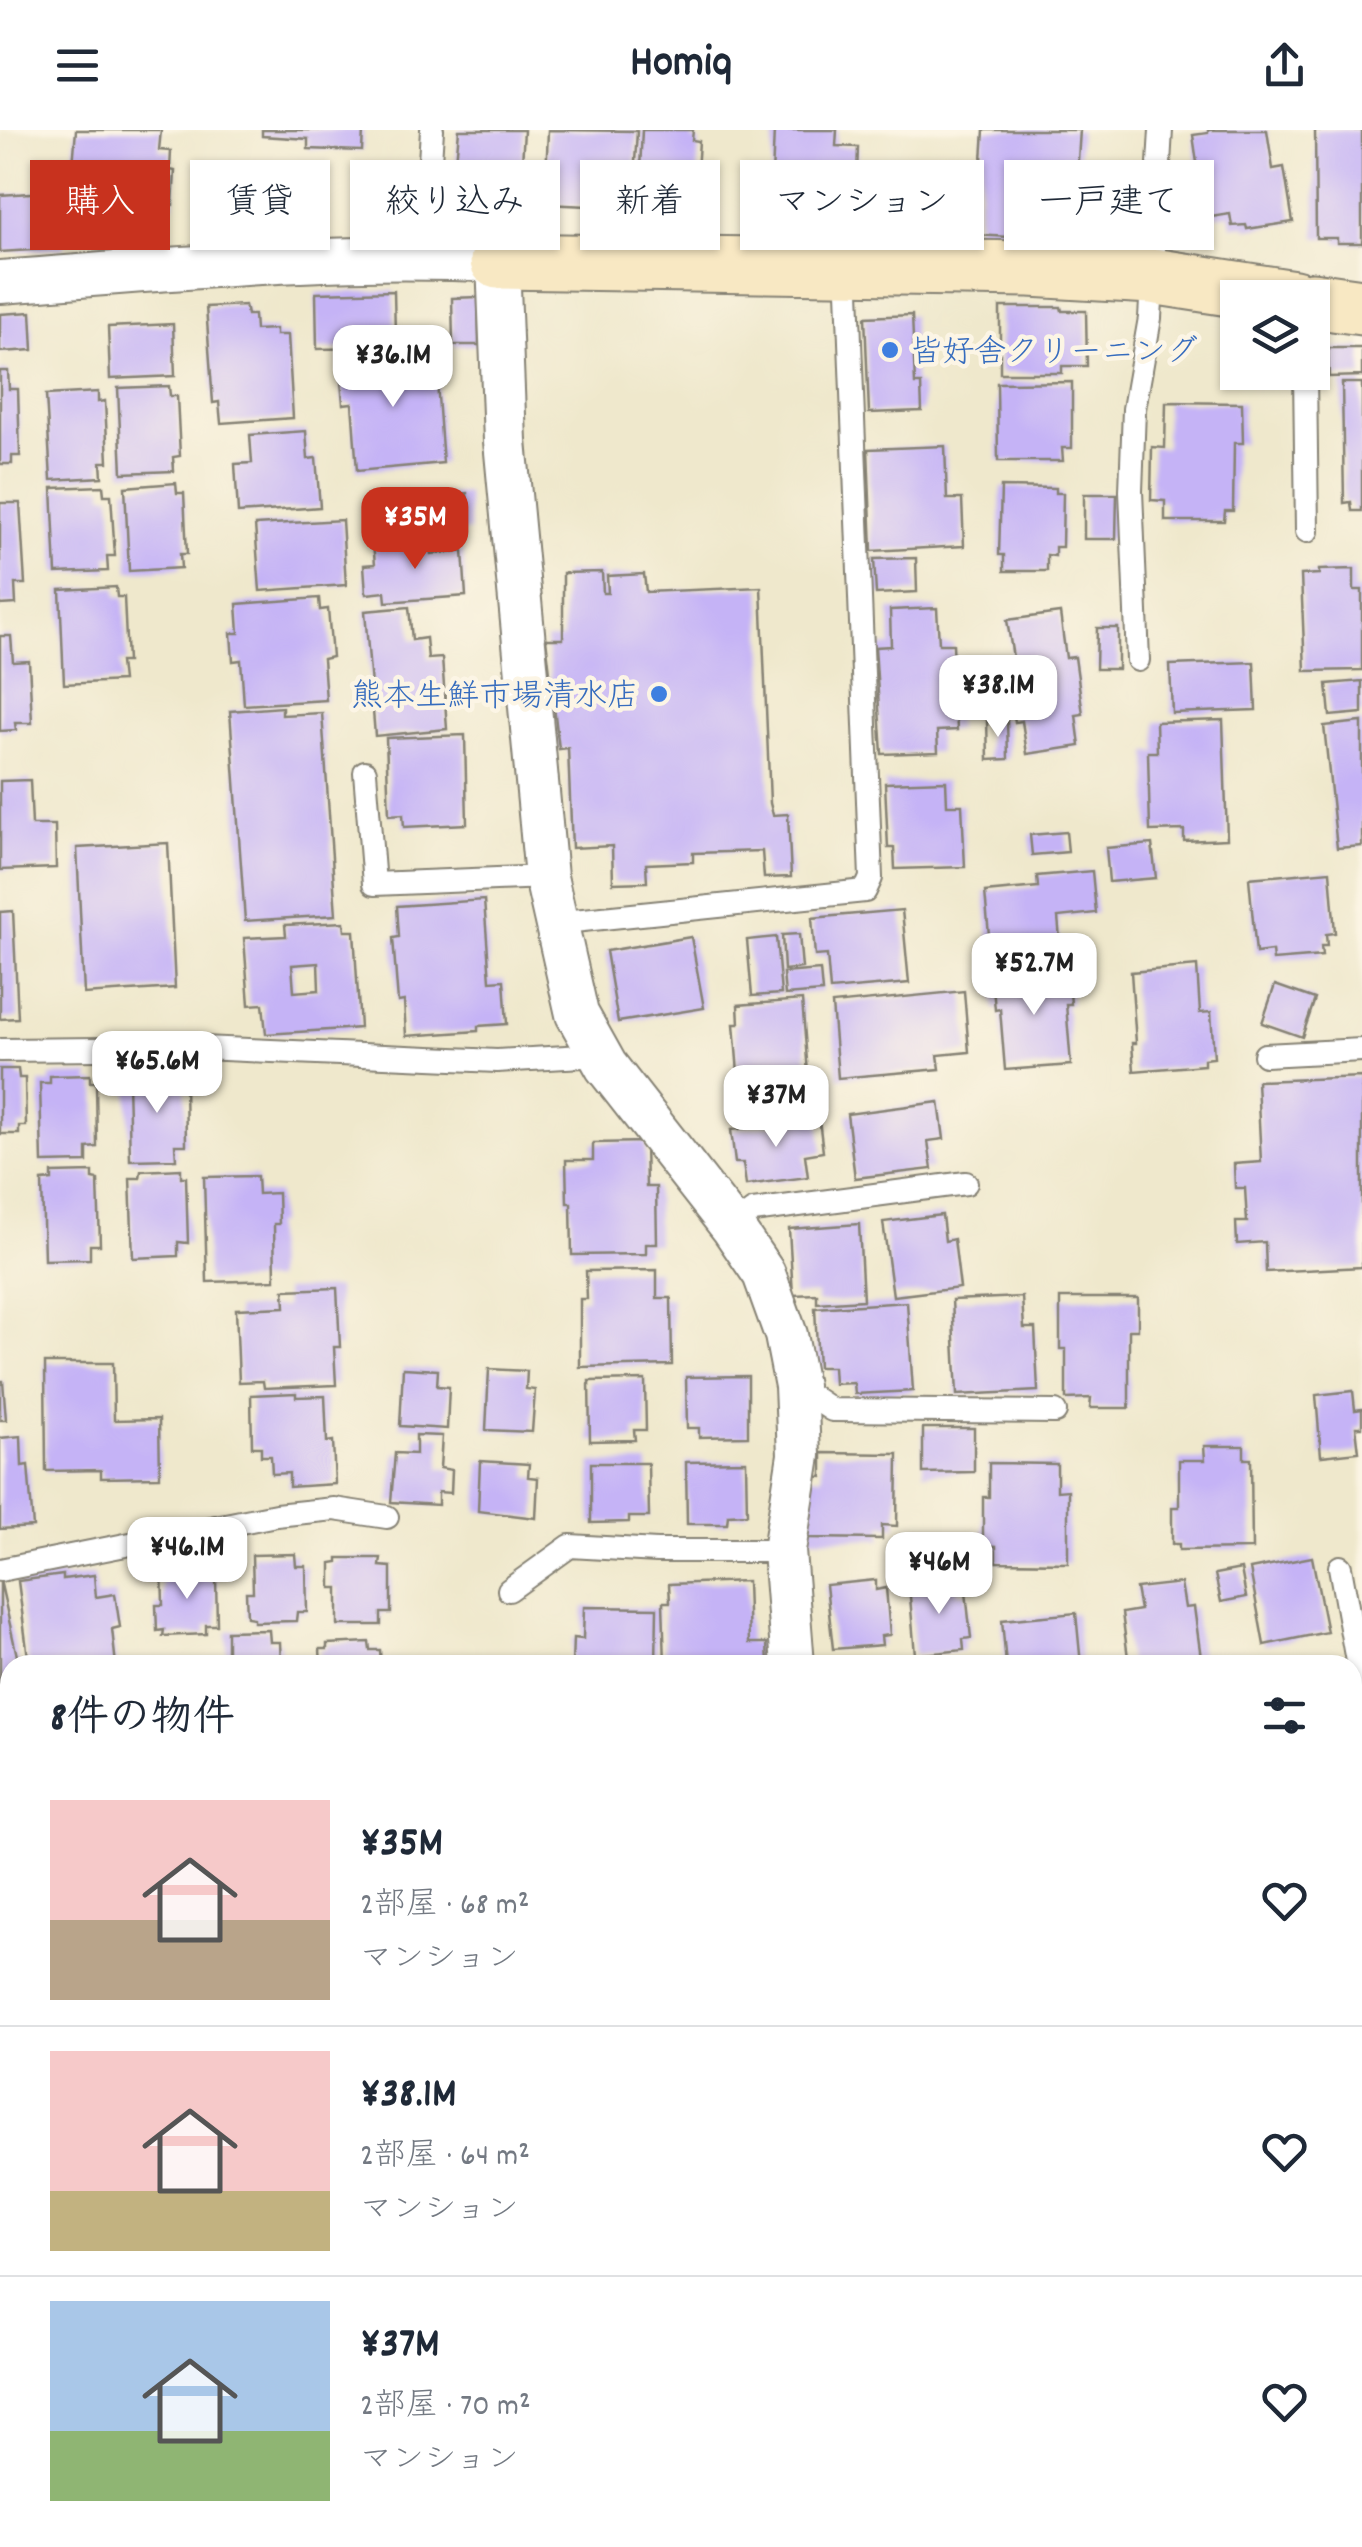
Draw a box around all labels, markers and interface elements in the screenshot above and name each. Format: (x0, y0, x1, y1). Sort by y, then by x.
text: Homiq (630, 33, 732, 97)
icon: menu (50, 38, 105, 93)
icon: share (1257, 38, 1312, 93)
chip: 購入 (30, 160, 170, 250)
chip: 賃貸 (190, 160, 330, 250)
chip: 絞り込み (350, 160, 560, 250)
chip: 新着 (580, 160, 720, 250)
chip: マンション (740, 160, 984, 250)
chip: 一戸建て (1004, 160, 1214, 250)
map controls (1220, 280, 1330, 390)
button: layers (1220, 280, 1330, 390)
pin: ¥36.1M (312, 325, 474, 410)
place label: 皆好舎クリーニング (910, 332, 1198, 378)
text: ¥36.1M (355, 334, 431, 380)
marker: 皆好舎クリーニング (879, 339, 901, 361)
pin: ¥35M (356, 487, 474, 572)
text: ¥35M (383, 496, 447, 542)
pin: ¥38.1M (917, 655, 1079, 740)
text: ¥38.1M (961, 664, 1035, 710)
place label: 熊本生鮮市場清水店 (351, 676, 639, 722)
marker: 熊本生鮮市場清水店 (648, 683, 670, 705)
pin: ¥52.7M (953, 933, 1115, 1018)
text: ¥52.7M (994, 942, 1074, 988)
pin: ¥65.6M (76, 1031, 238, 1116)
text: ¥65.6M (114, 1040, 200, 1086)
pin: ¥37M (717, 1065, 835, 1150)
text: ¥37M (746, 1074, 806, 1120)
pin: ¥46.1M (106, 1517, 268, 1602)
text: ¥46.1M (149, 1526, 225, 1572)
pin: ¥46M (880, 1532, 998, 1617)
text: ¥46M (907, 1541, 971, 1587)
icon: filters (1257, 1688, 1312, 1743)
text: 8件の物件 (50, 1691, 235, 1751)
text: ¥35M (360, 1816, 443, 1876)
icon: home (130, 1840, 250, 1960)
icon: heart (1257, 1873, 1312, 1928)
text: 2部屋 · 68 m² (360, 1884, 529, 1930)
text: マンション (360, 1938, 519, 1984)
text: ¥38.1M (360, 2067, 457, 2127)
icon: home (130, 2091, 250, 2211)
icon: heart (1257, 2124, 1312, 2179)
text: 2部屋 · 64 m² (360, 2135, 530, 2181)
text: マンション (360, 2189, 519, 2235)
text: ¥37M (360, 2317, 440, 2377)
icon: home (130, 2341, 250, 2461)
icon: heart (1257, 2374, 1312, 2429)
text: 2部屋 · 70 m² (360, 2385, 531, 2431)
text: マンション (360, 2439, 519, 2485)

